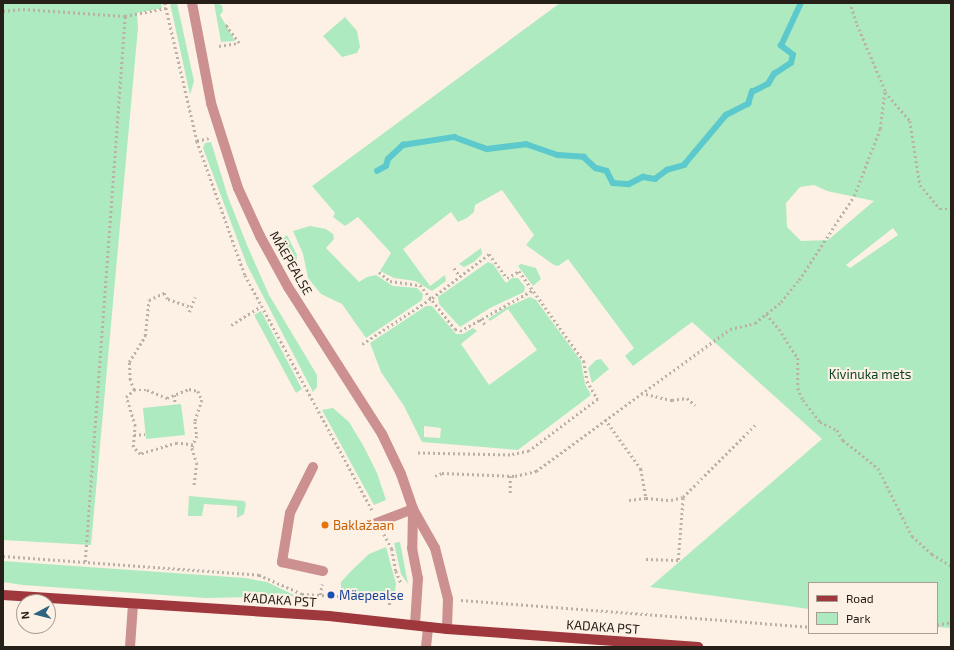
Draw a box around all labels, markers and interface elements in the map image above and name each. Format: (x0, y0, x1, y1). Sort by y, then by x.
street label: MÄEPEALSE (266, 228, 316, 298)
park label: Kivinuka mets (829, 366, 911, 382)
place label: Baklažaan (333, 517, 394, 533)
marker: Baklažaan (320, 520, 330, 530)
legend (808, 582, 938, 634)
place label: Mäepealse (339, 587, 404, 603)
street label: KADAKA PST (243, 590, 317, 610)
marker: Mäepealse (326, 590, 336, 600)
text: Road (846, 591, 874, 605)
north arrow (16, 594, 56, 634)
text: N (18, 611, 32, 620)
text: Park (846, 611, 871, 625)
street label: KADAKA PST (566, 617, 640, 637)

